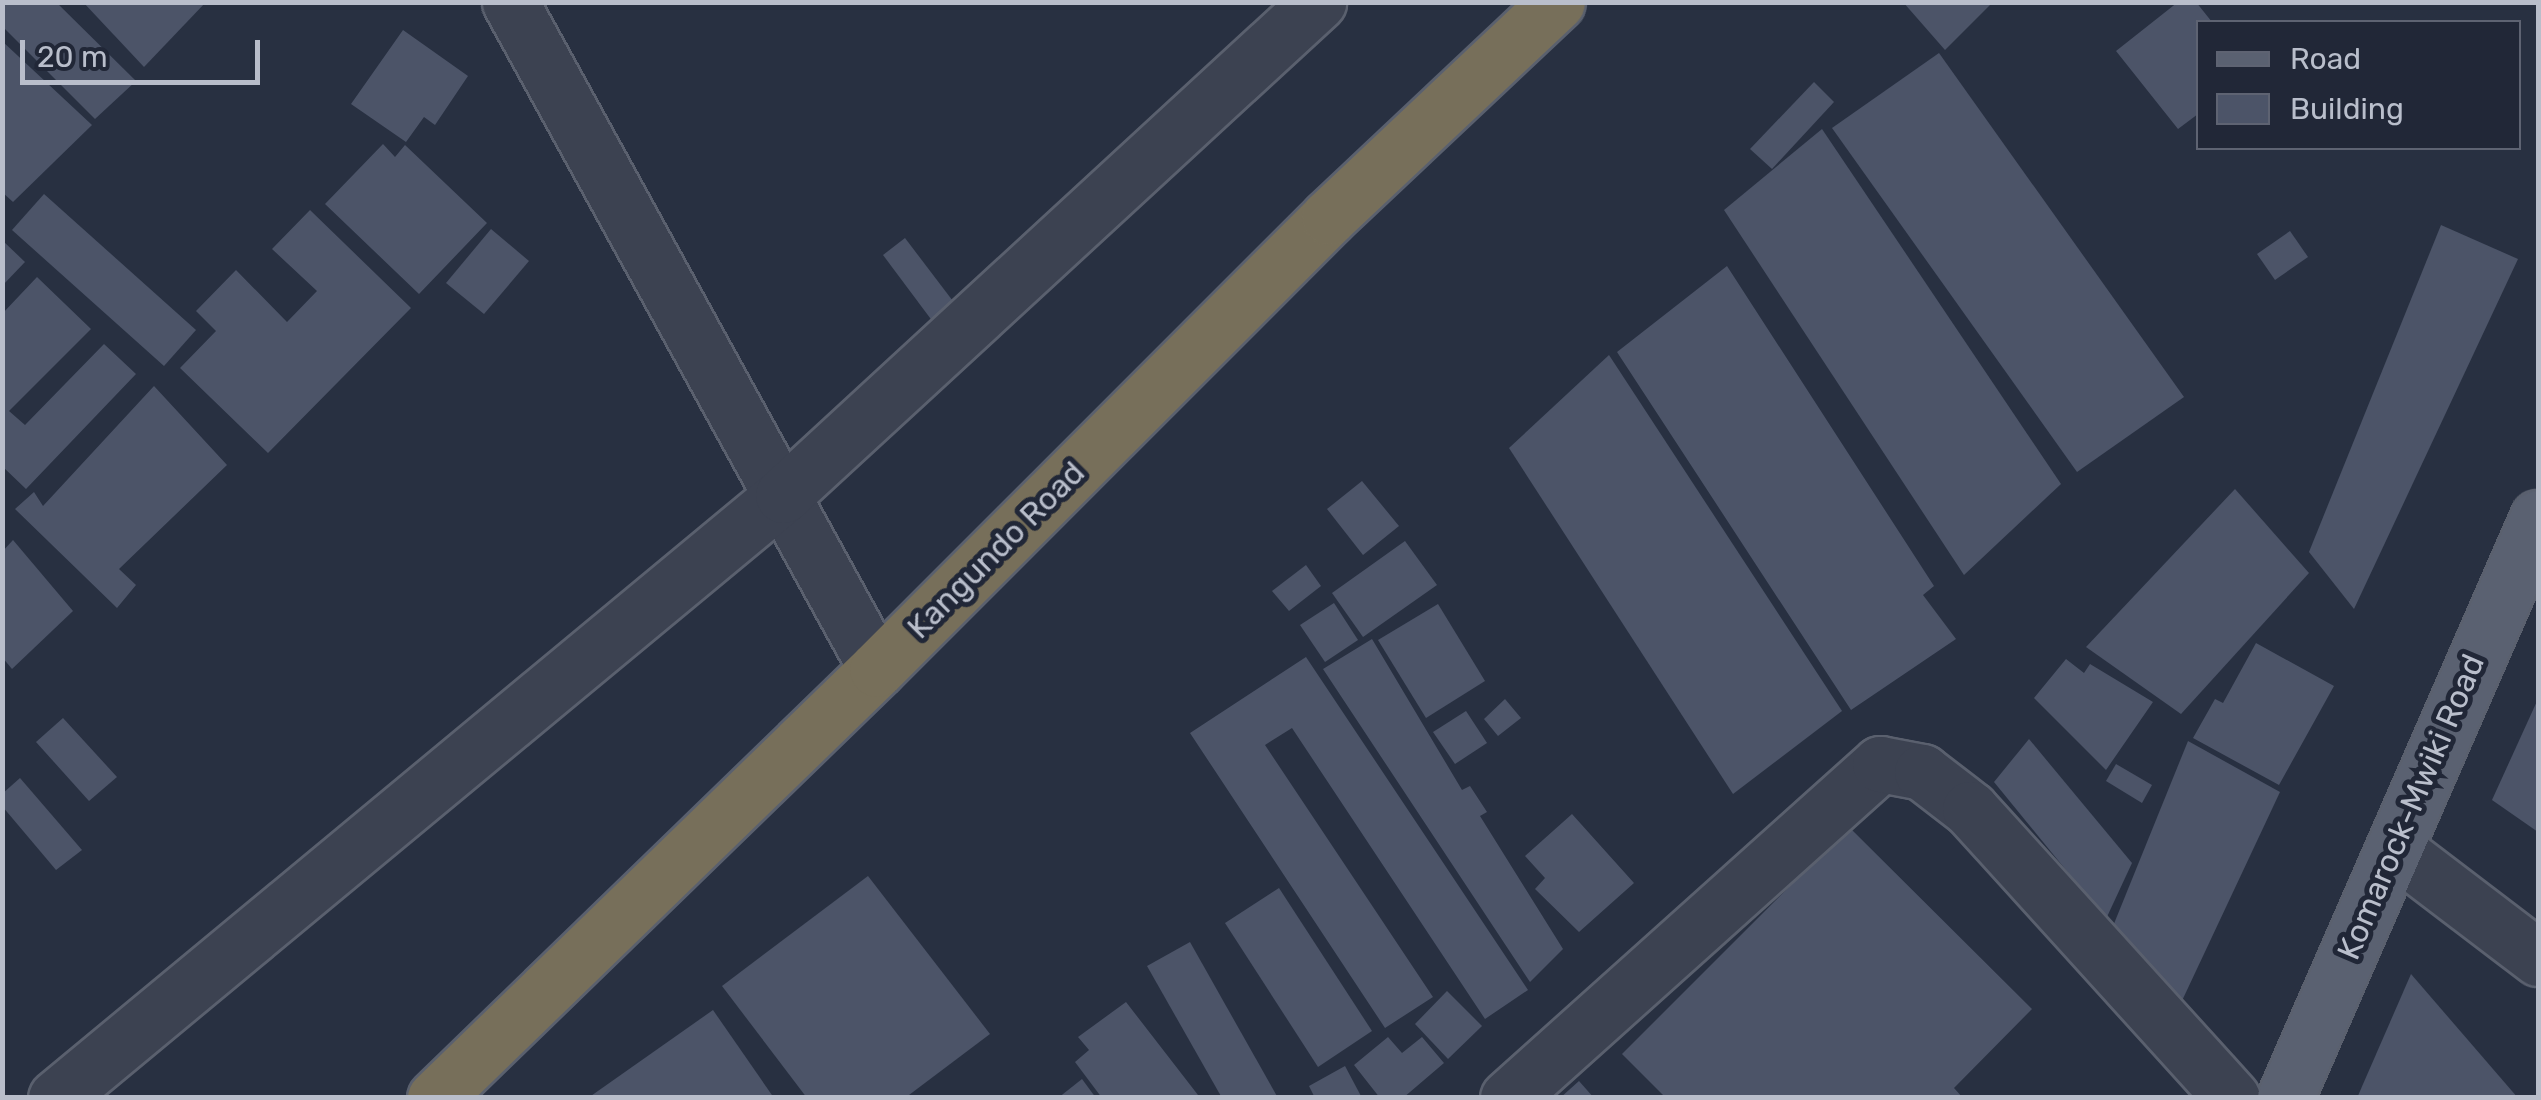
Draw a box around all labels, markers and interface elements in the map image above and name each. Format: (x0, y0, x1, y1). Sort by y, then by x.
scale bar (25, 20, 265, 82)
legend (2196, 20, 2521, 150)
text: 20 m (37, 39, 108, 75)
text: Road (2290, 41, 2361, 77)
text: Building (2290, 91, 2404, 127)
street label: Kangundo Road (899, 453, 1093, 647)
street label: Komarock-Mwiki Road (2329, 649, 2493, 965)

